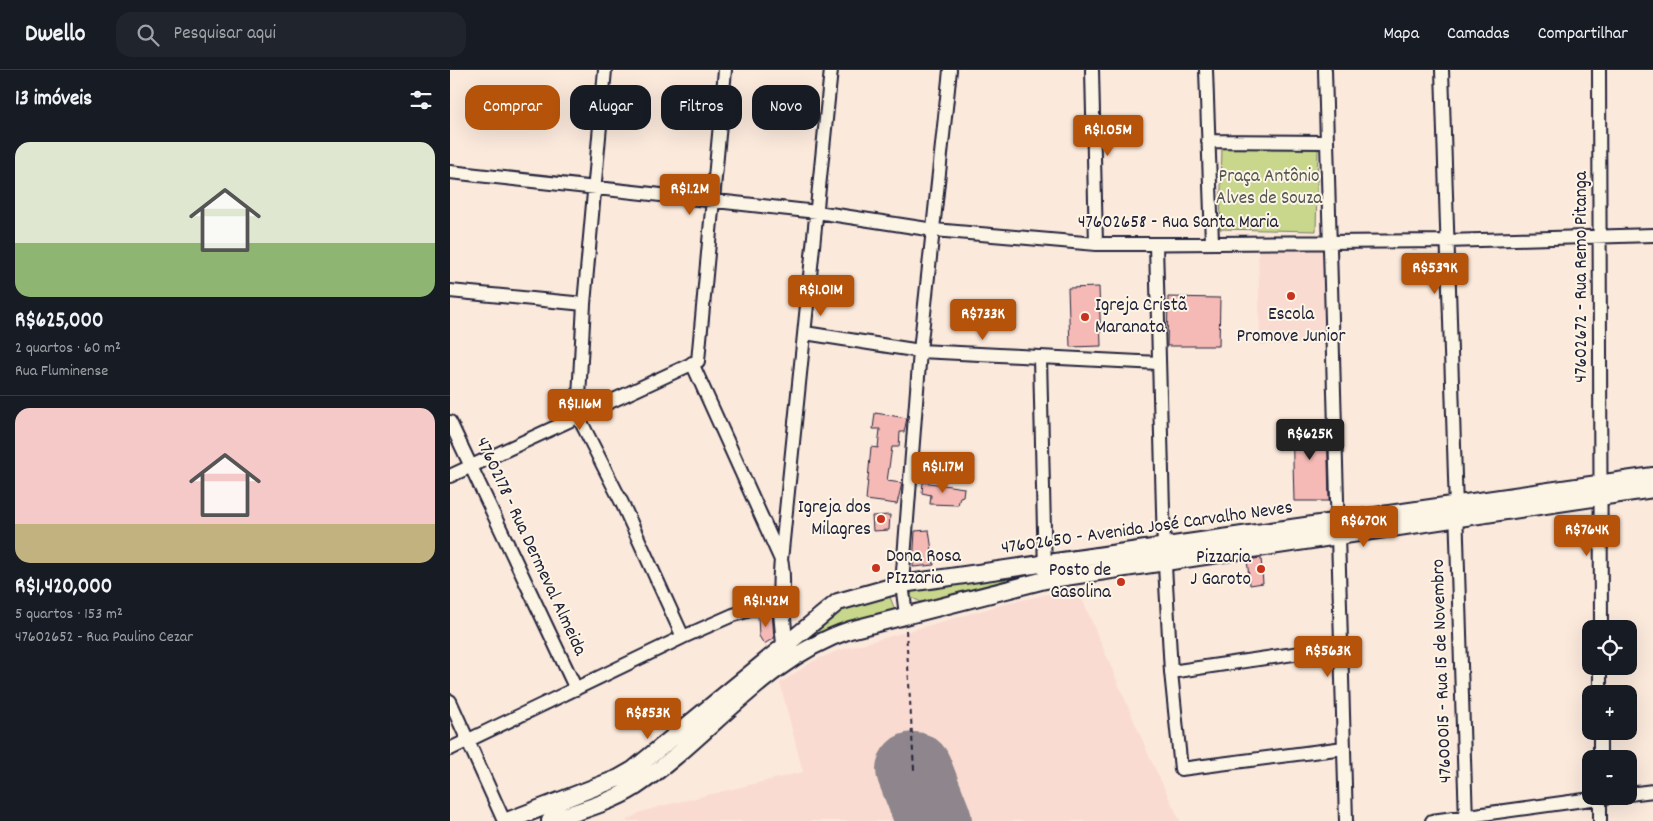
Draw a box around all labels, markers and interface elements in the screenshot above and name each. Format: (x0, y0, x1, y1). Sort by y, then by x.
search box (116, 12, 466, 57)
text: Dwello (25, 18, 86, 52)
icon: search (134, 21, 162, 49)
text: Pesquisar aqui (174, 21, 276, 48)
text: Mapa (1383, 22, 1419, 47)
text: Camadas (1447, 22, 1510, 47)
text: Compartilhar (1538, 22, 1628, 47)
text: 13 imóveis (15, 85, 92, 115)
chip: Comprar (465, 85, 560, 130)
chip: Alugar (570, 85, 651, 130)
chip: Filtros (661, 85, 742, 130)
chip: Novo (752, 85, 820, 130)
icon: filters (407, 86, 435, 114)
pin: R$1.05M (1062, 114, 1154, 157)
text: R$1.05M (1084, 119, 1132, 142)
park label: Praça Antônio Alves de Souza (1216, 164, 1323, 213)
street label: 47602672 - Rua Remo Pitanga (1569, 170, 1596, 383)
pin: R$1.2M (649, 174, 731, 216)
icon: home (180, 175, 270, 265)
text: R$1.2M (671, 178, 709, 201)
street label: 47602658 - Rua Santa Maria (1078, 210, 1279, 237)
pin: R$539K (1394, 252, 1476, 295)
text: R$539K (1412, 257, 1458, 280)
pin: R$1.01M (775, 274, 867, 317)
text: R$1.01M (799, 279, 843, 302)
marker: Escola Promove Junior (1285, 290, 1297, 302)
place label: Igreja Cristã Maranata (1095, 293, 1188, 342)
pin: R$733K (942, 298, 1024, 341)
place label: Escola Promove Junior (1236, 302, 1346, 351)
text: R$733K (961, 303, 1005, 326)
text: R$625,000 (15, 307, 103, 337)
marker: Igreja Cristã Maranata (1079, 311, 1091, 323)
text: 2 quartos · 60 m² (15, 337, 121, 360)
text: Rua Fluminense (15, 360, 108, 383)
pin: R$1.16M (534, 388, 626, 431)
text: R$1.16M (559, 393, 601, 416)
pin: R$625K (1269, 418, 1351, 461)
text: R$625K (1287, 423, 1333, 446)
street label: 47602178 - Rua Dermeval Almeida (467, 433, 593, 662)
icon: home (180, 440, 270, 530)
pin: R$1.17M (897, 452, 989, 494)
text: R$1.17M (922, 456, 964, 479)
place label: Igreja dos Milagres (798, 495, 871, 544)
street label: 47602650 - Avenida José Carvalho Neves (1000, 495, 1294, 563)
pin: R$670K (1323, 506, 1405, 548)
text: R$670K (1341, 510, 1387, 533)
marker: Igreja dos Milagres (875, 513, 887, 525)
pin: R$764K (1546, 514, 1628, 557)
text: R$764K (1565, 519, 1609, 542)
place label: Dona Rosa PIzzaria (886, 544, 962, 593)
place label: Pizzaria J Garoto (1190, 545, 1252, 594)
place label: Posto de Gasolina (1049, 558, 1112, 607)
street label: 47600015 - Rua 15 de Novembro (1426, 558, 1460, 784)
marker: Dona Rosa PIzzaria (870, 562, 882, 574)
marker: Pizzaria J Garoto (1255, 563, 1267, 575)
text: R$1,420,000 (15, 573, 112, 603)
marker: Posto de Gasolina (1115, 576, 1127, 588)
pin: R$1.42M (720, 586, 812, 628)
text: R$1.42M (743, 590, 789, 613)
text: 5 quartos · 153 m² (15, 603, 123, 626)
map controls (1582, 620, 1637, 805)
button: locate (1582, 620, 1637, 675)
text: 47602652 - Rua Paulino Cezar (15, 626, 193, 649)
pin: R$563K (1287, 636, 1369, 678)
text: R$563K (1305, 640, 1351, 663)
button: + (1582, 685, 1637, 740)
pin: R$853K (607, 698, 689, 740)
text: R$853K (626, 702, 670, 725)
button: − (1582, 750, 1637, 805)

